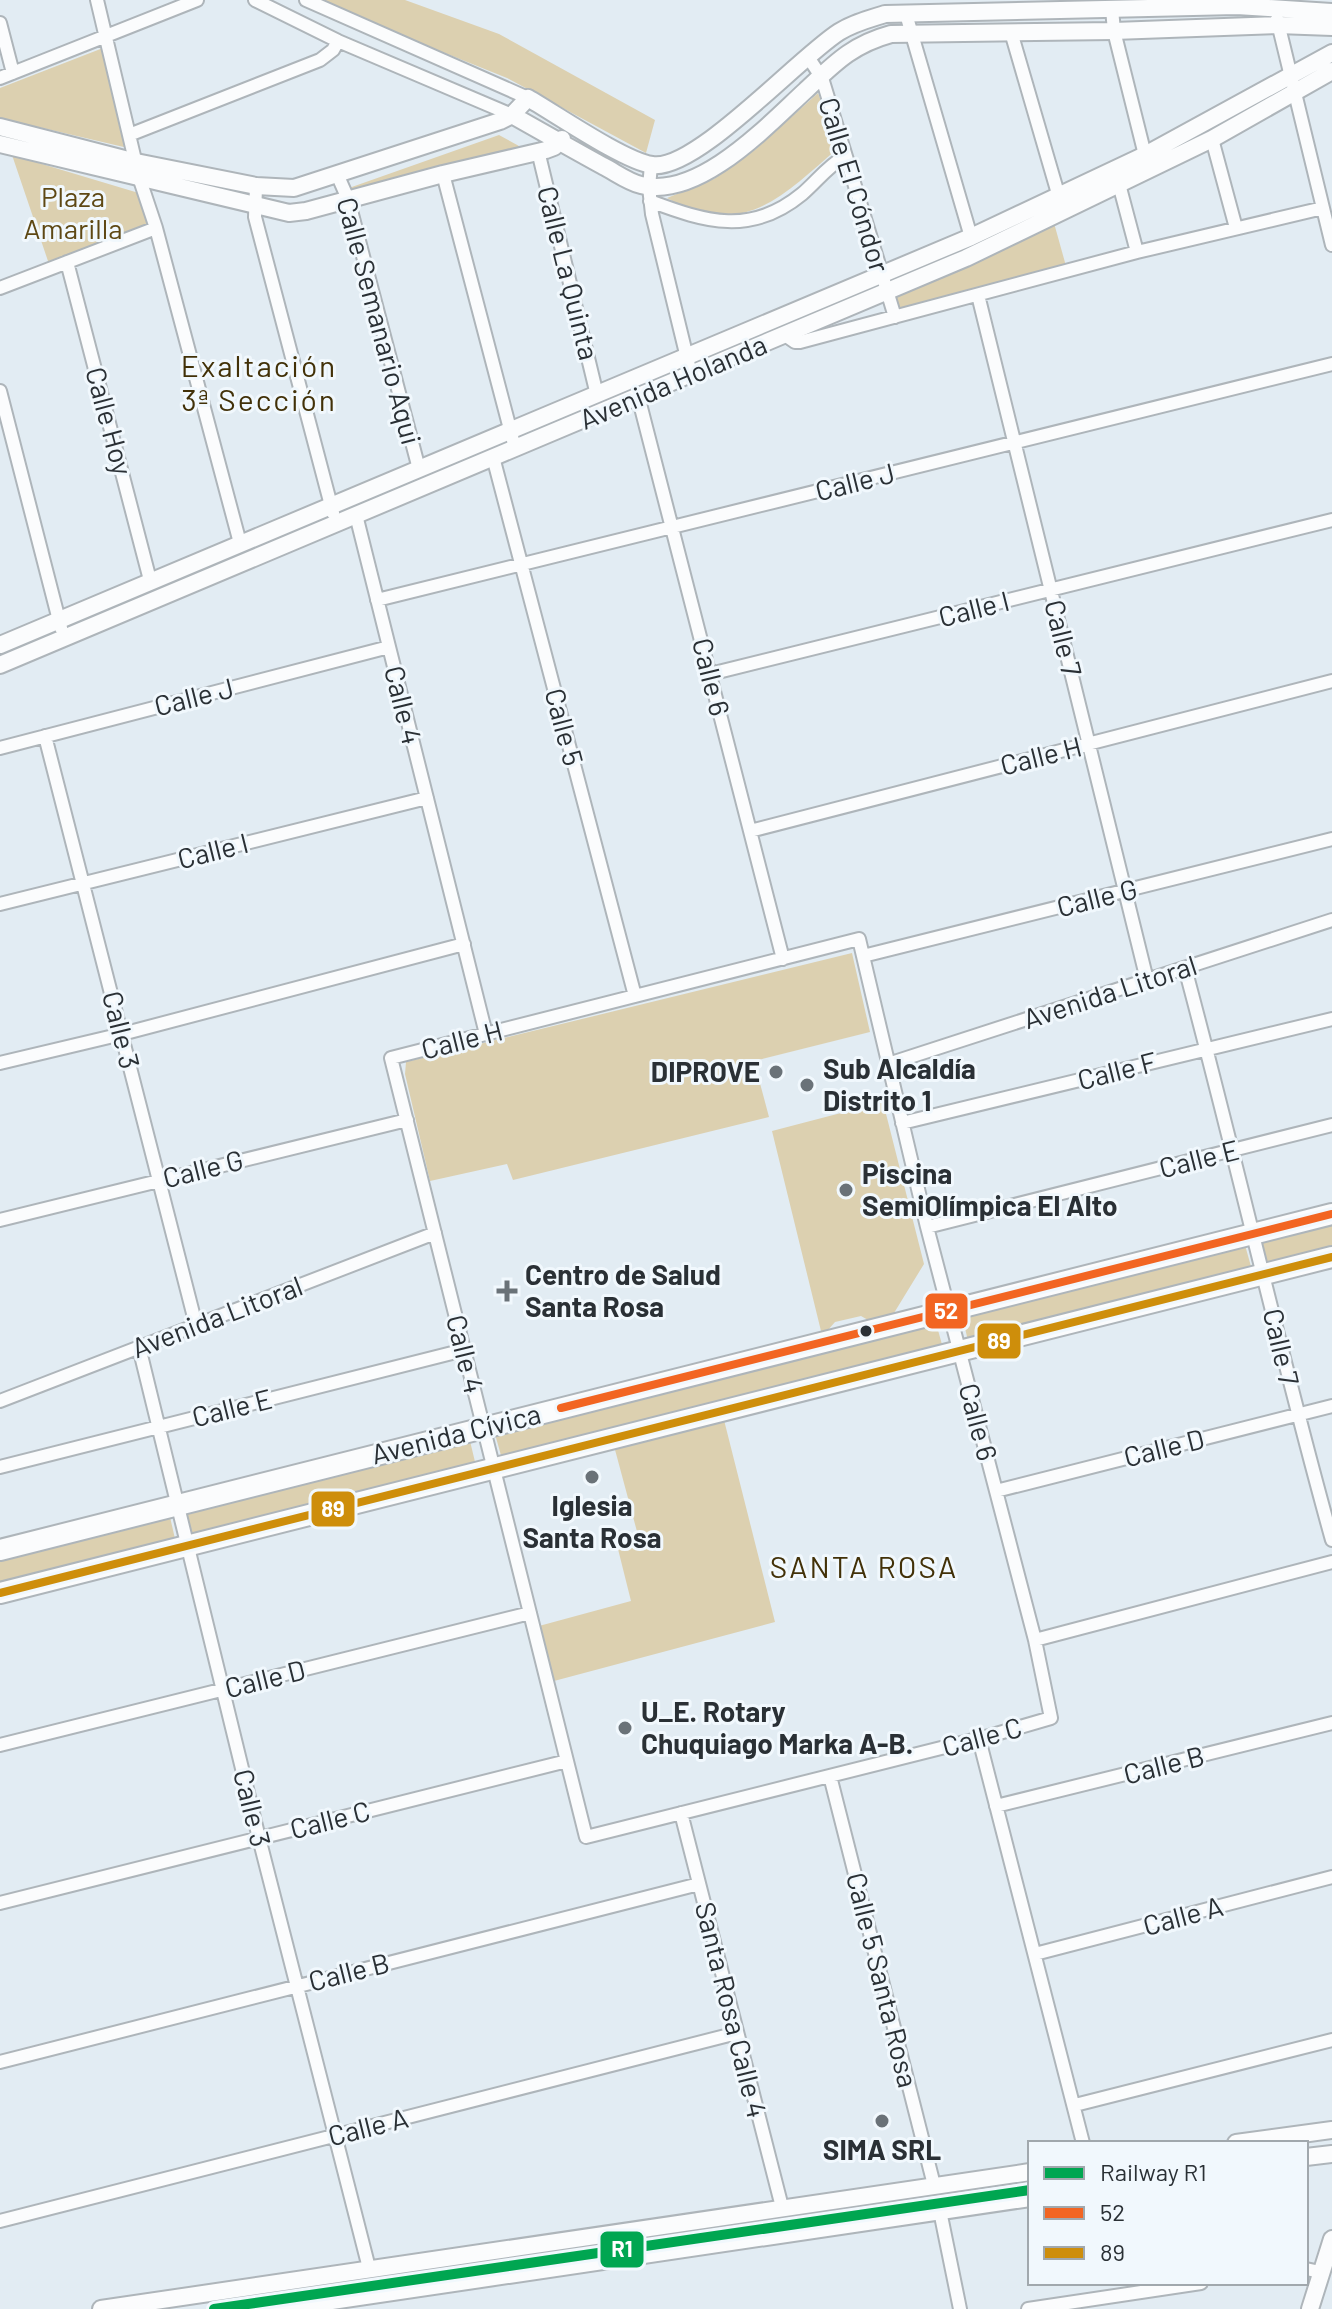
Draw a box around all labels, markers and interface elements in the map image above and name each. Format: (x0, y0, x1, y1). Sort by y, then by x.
street label: Calle El Cóndor (812, 93, 898, 276)
park label: Plaza Amarilla (24, 179, 122, 245)
street label: Calle La Quinta (531, 182, 607, 363)
street label: Calle Semanario Aqui (331, 193, 429, 448)
street label: Avenida Holanda (574, 326, 771, 436)
district label: Exaltación 3ª Sección (181, 347, 337, 417)
street label: Calle Hoy (79, 363, 141, 479)
street label: Calle J (812, 455, 898, 507)
street label: Calle I (935, 583, 1013, 633)
street label: Calle 7 (1038, 596, 1090, 680)
street label: Calle 6 (686, 634, 738, 719)
street label: Calle 4 (378, 662, 430, 748)
street label: Calle J (151, 670, 237, 722)
street label: Calle 5 (538, 684, 592, 769)
street label: Calle H (996, 729, 1085, 782)
street label: Calle I (174, 825, 252, 875)
street label: Calle G (1053, 871, 1141, 923)
street label: Avenida Litoral (1019, 947, 1201, 1035)
street label: Calle 3 (96, 987, 148, 1072)
street label: Calle H (417, 1013, 506, 1066)
street label: Calle F (1074, 1044, 1160, 1096)
place label: Sub Alcaldía Distrito 1 (823, 1051, 976, 1117)
place label: DIPROVE (651, 1054, 760, 1088)
marker: DIPROVE (767, 1063, 785, 1081)
marker: Sub Alcaldía Distrito 1 (798, 1076, 816, 1094)
street label: Calle E (1155, 1132, 1242, 1184)
street label: Calle G (159, 1142, 247, 1194)
place label: Piscina SemiOlímpica El Alto (862, 1156, 1118, 1222)
marker: Piscina SemiOlímpica El Alto (837, 1181, 855, 1199)
place label: Centro de Salud Santa Rosa (525, 1257, 721, 1323)
street label: Avenida Litoral (126, 1268, 307, 1364)
marker: Centro de Salud Santa Rosa (496, 1280, 518, 1302)
line badge: 52 (924, 1292, 969, 1330)
text: 52 (934, 1297, 958, 1323)
street label: Calle 7 (1257, 1305, 1307, 1388)
street label: Calle 4 (440, 1311, 492, 1397)
line badge: 89 (976, 1322, 1022, 1360)
unlabelled marker (858, 1323, 874, 1339)
text: 89 (987, 1327, 1011, 1353)
street label: Calle 6 (952, 1379, 1006, 1464)
street label: Calle E (188, 1381, 275, 1433)
street label: Avenida Cívica (367, 1396, 544, 1471)
street label: Calle D (1120, 1421, 1208, 1473)
marker: Iglesia Santa Rosa (583, 1468, 601, 1486)
place label: Iglesia Santa Rosa (522, 1488, 662, 1554)
line badge: 89 (310, 1490, 356, 1528)
text: 89 (321, 1495, 345, 1521)
district label: SANTA ROSA (770, 1548, 958, 1584)
street label: Calle D (221, 1652, 309, 1704)
place label: U_E. Rotary Chuquiago Marka A-B. (641, 1694, 913, 1760)
street label: Calle C (938, 1709, 1026, 1763)
marker: U_E. Rotary Chuquiago Marka A-B. (616, 1719, 634, 1737)
street label: Calle B (1120, 1738, 1208, 1790)
street label: Calle 3 (227, 1765, 279, 1850)
street label: Calle C (286, 1793, 373, 1845)
street label: Calle 5 Santa Rosa (840, 1869, 926, 2091)
street label: Calle A (1139, 1888, 1227, 1942)
street label: Santa Rosa Calle 4 (689, 1898, 775, 2121)
street label: Calle B (305, 1945, 393, 1997)
street label: Calle A (324, 2100, 411, 2152)
marker: SIMA SRL (873, 2112, 891, 2130)
place label: SIMA SRL (823, 2132, 941, 2166)
legend (1028, 2141, 1308, 2285)
text: Railway R1 (1100, 2157, 1207, 2186)
text: 52 (1100, 2197, 1125, 2226)
line badge: R1 (599, 2230, 645, 2269)
text: R1 (611, 2235, 633, 2261)
text: 89 (1100, 2237, 1125, 2266)

